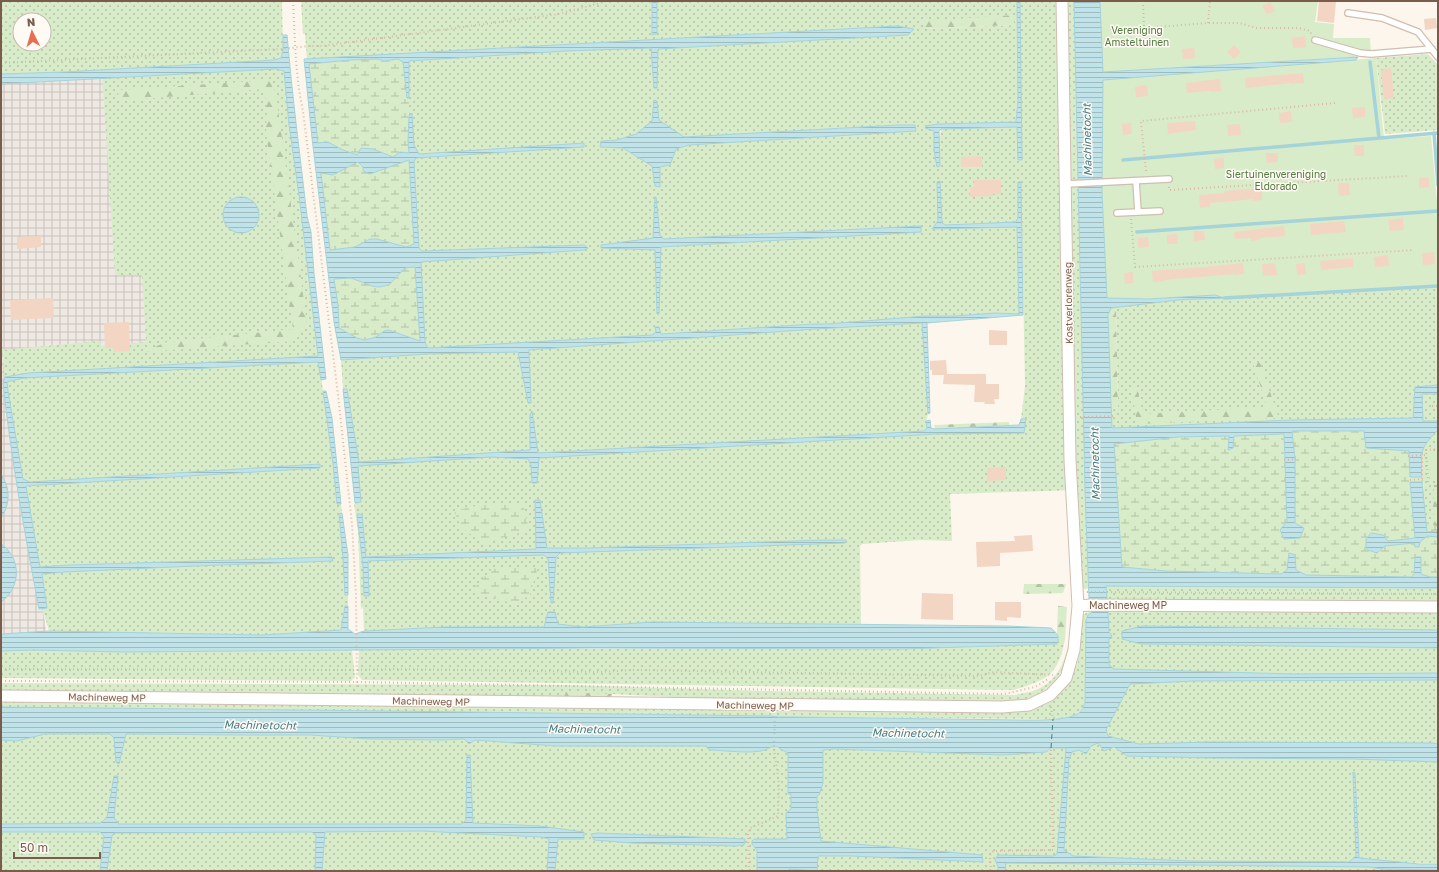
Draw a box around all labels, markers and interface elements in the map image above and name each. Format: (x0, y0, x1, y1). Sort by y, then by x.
north arrow (12, 12, 52, 52)
text: N (26, 15, 36, 28)
park label: Vereniging Amsteltuinen (1105, 24, 1169, 48)
water label: Machinetocht (1079, 102, 1094, 176)
park label: Siertuinenvereniging Eldorado (1226, 168, 1326, 192)
street label: Kostverlorenweg (1061, 262, 1075, 344)
water label: Machinetocht (1087, 426, 1102, 500)
street label: Machineweg MP (1089, 599, 1167, 611)
street label: Machineweg MP (68, 690, 147, 704)
street label: Machineweg MP (392, 694, 471, 708)
street label: Machineweg MP (716, 698, 795, 712)
water label: Machinetocht (224, 717, 298, 732)
water label: Machinetocht (548, 721, 622, 736)
water label: Machinetocht (872, 725, 946, 740)
scale bar (14, 834, 100, 860)
text: 50 m (20, 840, 48, 855)

